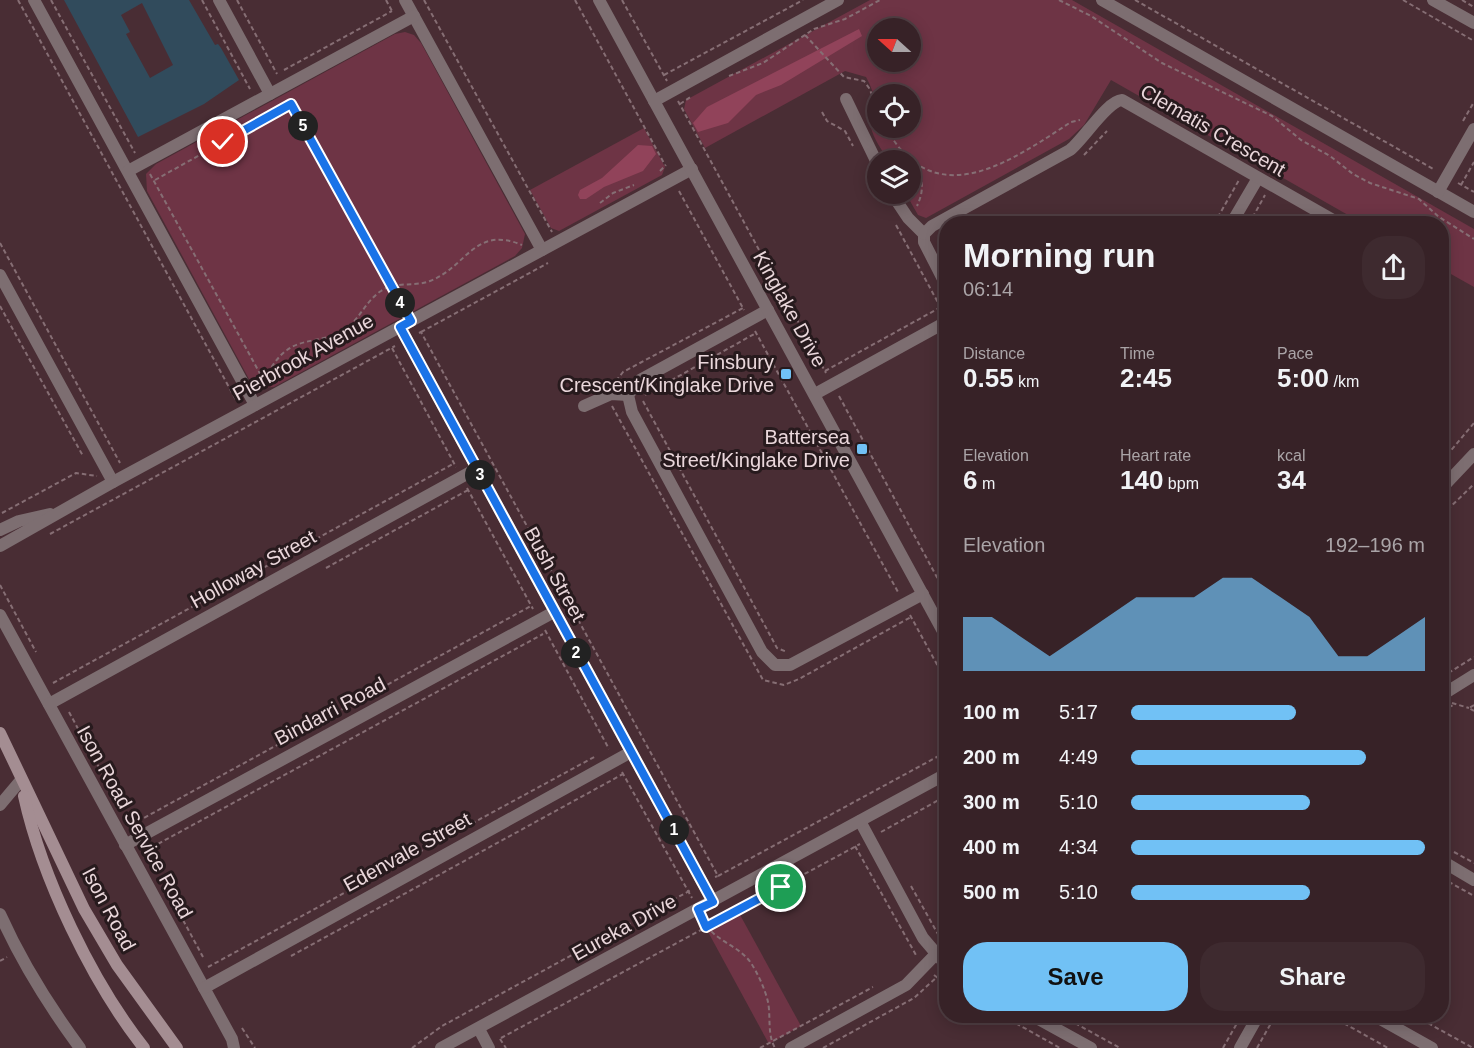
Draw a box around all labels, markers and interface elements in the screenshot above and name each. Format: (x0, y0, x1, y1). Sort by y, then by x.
north arrow (867, 18, 921, 72)
map controls (867, 18, 921, 204)
street label: Clematis Crescent (1137, 80, 1290, 181)
button: locate (867, 84, 921, 138)
pin: 5 (288, 111, 318, 141)
pin (197, 116, 248, 167)
text: 5 (299, 117, 307, 134)
icon: check (206, 125, 239, 158)
button: layers (867, 150, 921, 204)
button: share (1362, 236, 1425, 299)
text: Morning run (963, 237, 1155, 274)
street label: Kinglake Drive (749, 247, 831, 371)
text: 06:14 (963, 278, 1013, 300)
pin: 4 (385, 288, 415, 318)
text: 4 (396, 294, 404, 311)
street label: Pierbrook Avenue (229, 309, 377, 405)
text: Distance (963, 345, 1025, 362)
text: Time (1120, 345, 1155, 362)
text: Pace (1277, 345, 1313, 362)
place label: Finsbury Crescent/Kinglake Drive (559, 351, 774, 396)
text: 0.55 (963, 363, 1014, 393)
text: 2:45 (1120, 363, 1172, 393)
text: 5:00 (1277, 363, 1329, 393)
marker: Finsbury Crescent/Kinglake Drive (779, 367, 793, 381)
text: km (1014, 373, 1039, 390)
text: /km (1329, 373, 1359, 390)
place label: Battersea Street/Kinglake Drive (662, 426, 851, 471)
marker: Battersea Street/Kinglake Drive (855, 442, 869, 456)
text: Elevation (963, 447, 1029, 464)
text: Heart rate (1120, 447, 1191, 464)
text: kcal (1277, 447, 1305, 464)
pin: 3 (465, 460, 495, 490)
text: 6 (963, 465, 977, 495)
text: 140 (1120, 465, 1163, 495)
text: 34 (1277, 465, 1306, 495)
text: 3 (476, 466, 484, 483)
text: m (977, 475, 995, 492)
text: bpm (1163, 475, 1199, 492)
street label: Bush Street (520, 523, 590, 625)
street label: Holloway Street (186, 525, 320, 613)
text: Elevation (963, 534, 1045, 556)
text: 192–196 m (1325, 534, 1425, 556)
pin: 2 (561, 638, 591, 668)
text: 2 (572, 644, 580, 661)
street label: Bindarri Road (271, 673, 389, 749)
text: 100 m (963, 701, 1020, 723)
text: 5:17 (1059, 701, 1098, 723)
street label: Ison Road Service Road (72, 721, 198, 923)
text: 200 m (963, 746, 1020, 768)
text: 4:49 (1059, 746, 1098, 768)
text: 300 m (963, 791, 1020, 813)
text: 5:10 (1059, 791, 1098, 813)
street label: Edenvale Street (339, 808, 475, 896)
pin: 1 (659, 815, 689, 845)
text: 1 (670, 821, 678, 838)
text: 400 m (963, 836, 1020, 858)
text: 4:34 (1059, 836, 1098, 858)
pin (755, 861, 806, 912)
street label: Ison Road (77, 863, 141, 955)
icon: arrive (764, 870, 797, 903)
text: 500 m (963, 881, 1020, 903)
text: 5:10 (1059, 881, 1098, 903)
street label: Eureka Drive (568, 889, 680, 965)
button: Save (963, 942, 1188, 1011)
button: Share (1200, 942, 1425, 1011)

